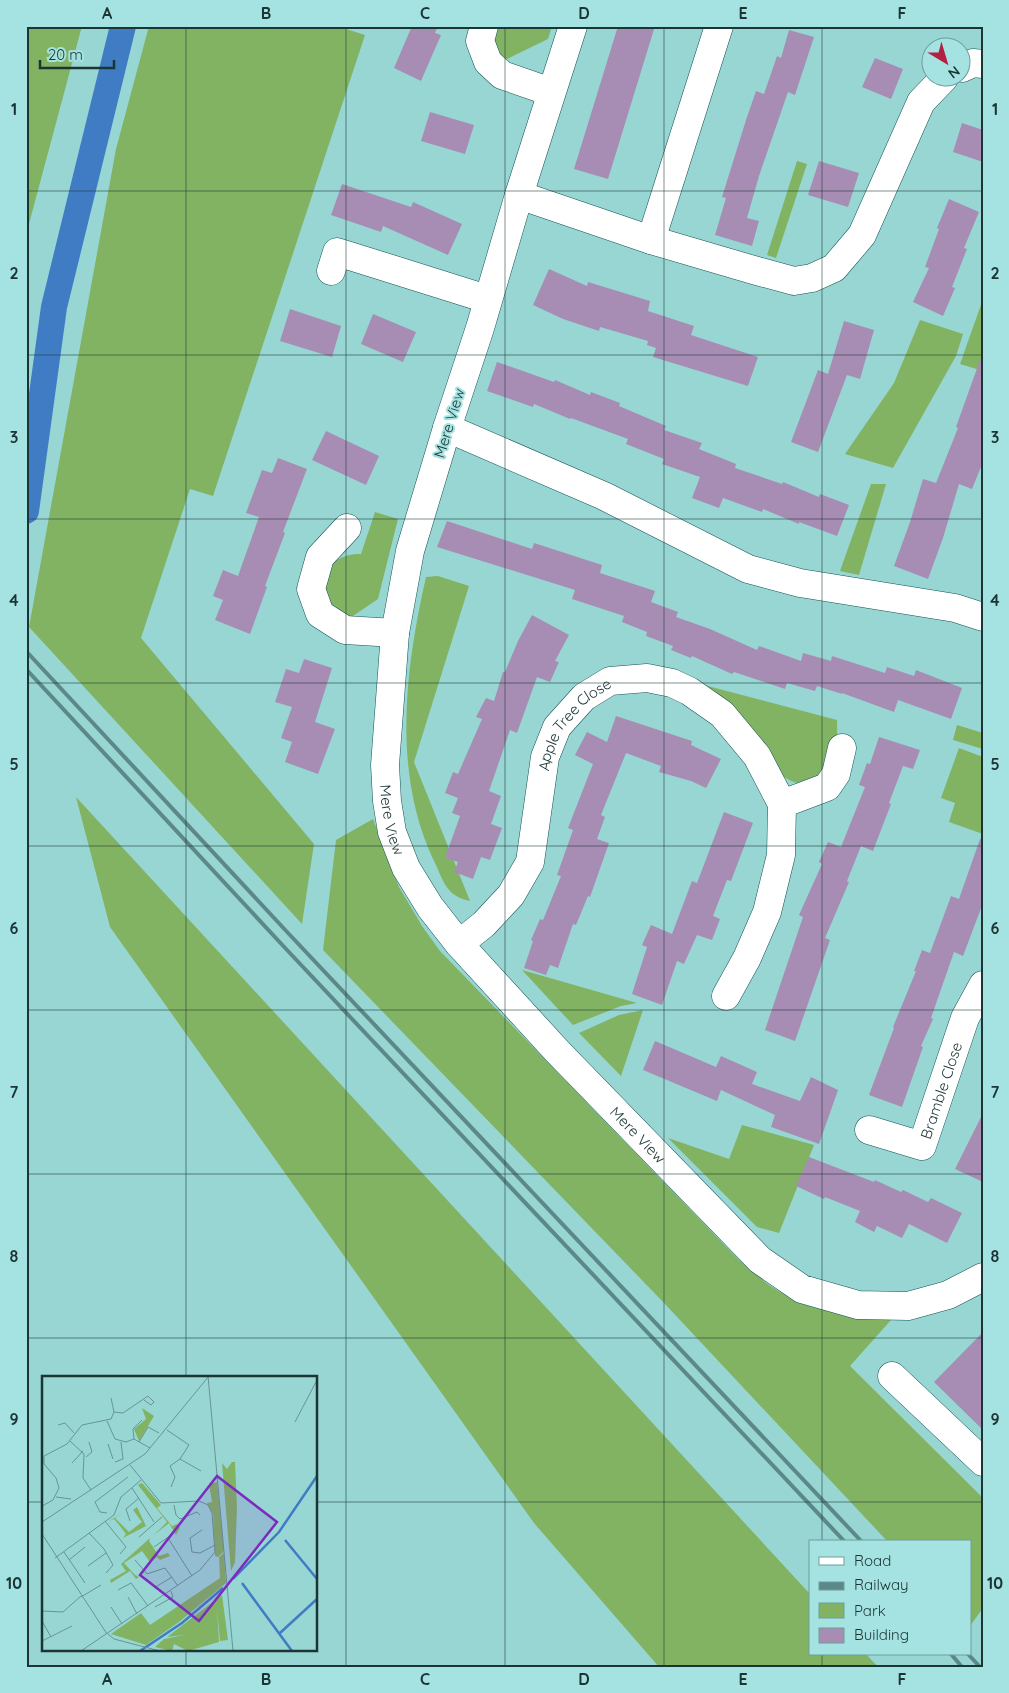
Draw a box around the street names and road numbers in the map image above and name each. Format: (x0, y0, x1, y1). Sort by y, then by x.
street label: Mere View (429, 386, 469, 460)
street label: Apple Tree Close (534, 673, 614, 772)
street label: Mere View (377, 784, 410, 858)
street label: Bramble Close (916, 1040, 966, 1141)
street label: Mere View (606, 1102, 670, 1167)

